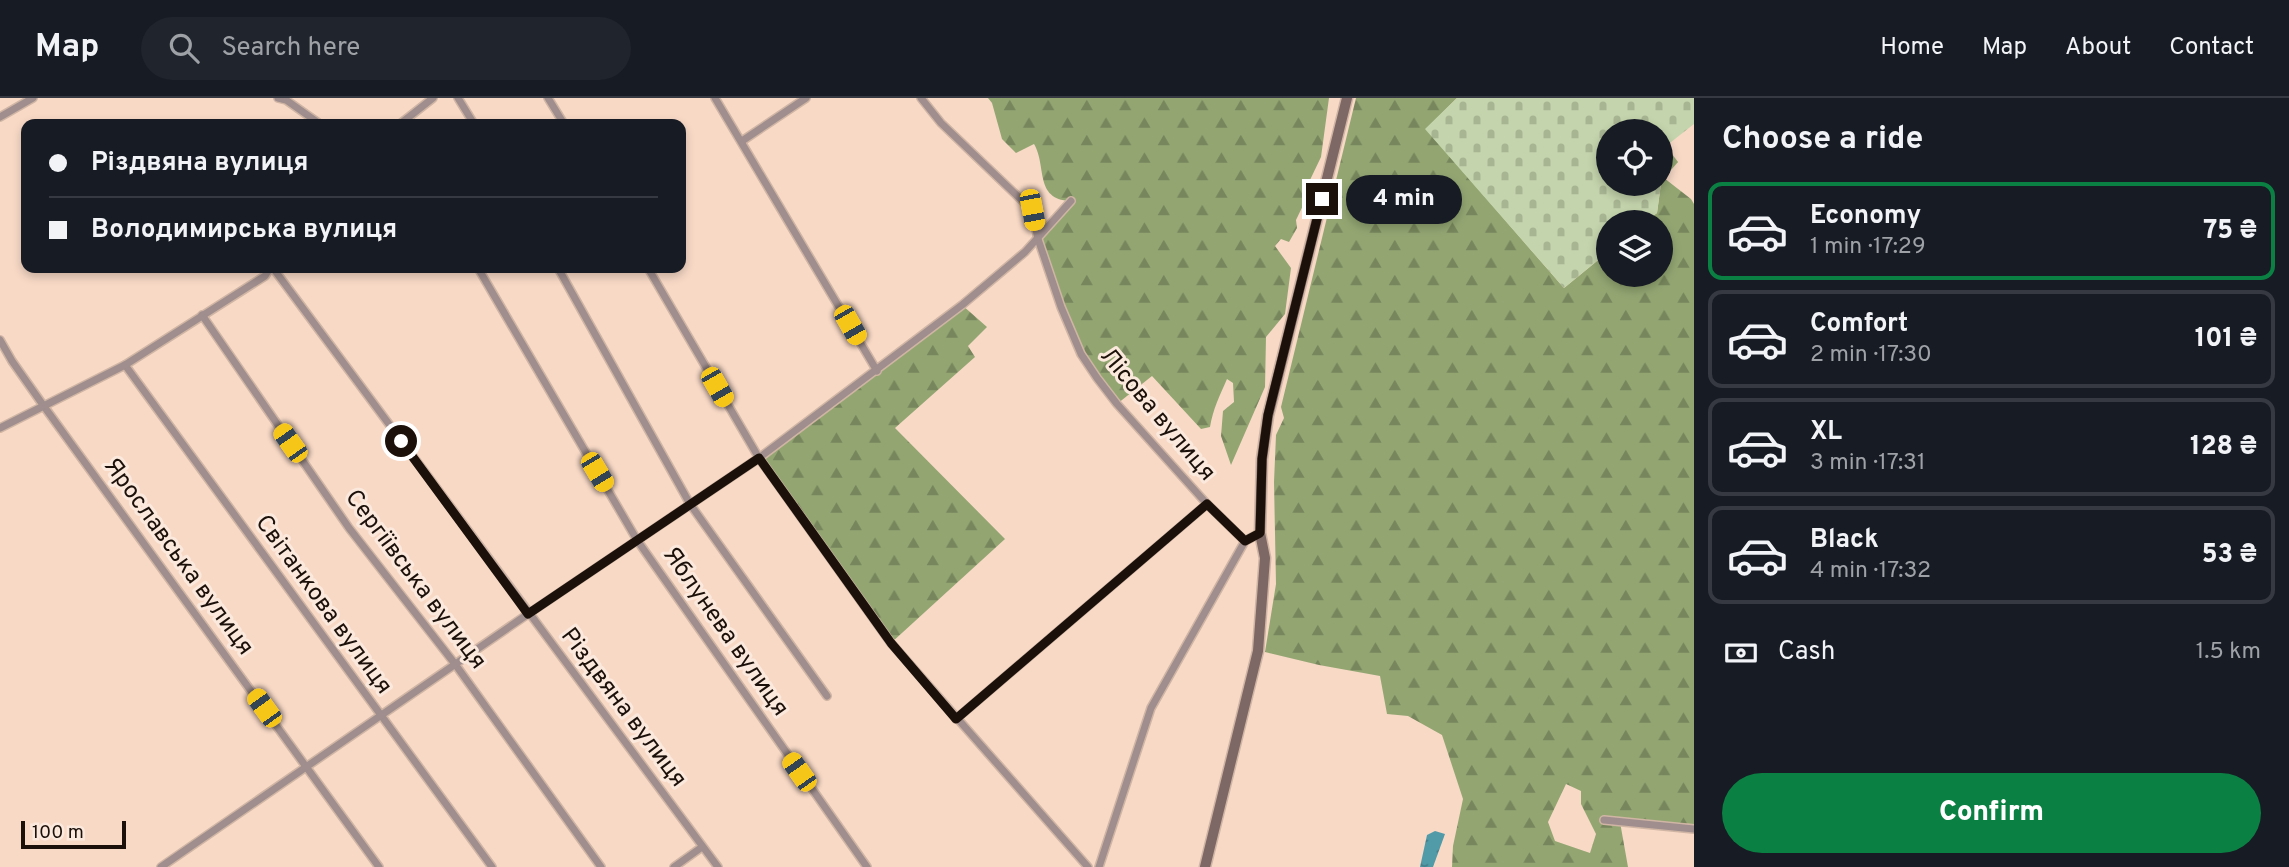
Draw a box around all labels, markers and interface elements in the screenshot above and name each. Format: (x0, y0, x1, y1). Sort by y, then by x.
search box (141, 17, 631, 80)
text: Map (35, 27, 99, 69)
icon: search (165, 29, 203, 67)
text: Search here (221, 32, 360, 65)
text: Home (1880, 33, 1944, 63)
text: Map (1982, 33, 2027, 63)
text: About (2065, 33, 2131, 63)
text: Contact (2169, 33, 2254, 63)
map controls (1596, 119, 1673, 287)
button: locate (1596, 119, 1673, 196)
text: Choose a ride (1722, 120, 1923, 160)
text: Різдвяна вулиця (91, 147, 309, 180)
callout: 4 min (1346, 174, 1462, 224)
route end (1306, 183, 1338, 215)
text: 4 min (1373, 185, 1435, 214)
car (1018, 187, 1047, 233)
icon: car (1726, 200, 1789, 263)
text: Economy (1810, 200, 1921, 233)
button: layers (1596, 210, 1673, 287)
text: Володимирська вулиця (91, 214, 397, 247)
text: 75 ₴ (2203, 215, 2257, 248)
text: 1 min · 17:29 (1810, 233, 1926, 262)
car (831, 302, 870, 348)
icon: car (1726, 308, 1789, 371)
text: Comfort (1810, 308, 1908, 341)
text: 101 ₴ (2195, 323, 2257, 356)
text: 2 min · 17:30 (1810, 341, 1932, 370)
street label: Лісова вулиця (1093, 342, 1221, 488)
car (698, 364, 737, 410)
icon: car (1726, 416, 1789, 479)
text: XL (1810, 416, 1842, 449)
car (270, 420, 311, 466)
route start (385, 425, 417, 457)
text: 128 ₴ (2190, 431, 2257, 464)
car (578, 449, 617, 495)
text: 3 min · 17:31 (1810, 449, 1925, 478)
street label: Ярославська вулиця (96, 452, 260, 662)
street label: Сергіївська вулиця (338, 484, 492, 676)
street label: Світанкова вулиця (248, 509, 398, 701)
icon: car (1726, 524, 1789, 587)
text: Black (1810, 524, 1879, 557)
text: 53 ₴ (2202, 539, 2257, 572)
street label: Яблунева вулиця (655, 541, 795, 723)
text: 4 min · 17:32 (1810, 557, 1931, 586)
street label: Різдвяна вулиця (553, 622, 693, 794)
icon: cash (1722, 634, 1760, 672)
text: Cash (1778, 636, 1835, 669)
text: 1.5 km (2196, 638, 2261, 667)
car (244, 685, 285, 731)
car (779, 749, 820, 795)
button: Confirm (1722, 773, 2261, 853)
scale bar (21, 818, 126, 850)
text: 100 m (32, 821, 84, 845)

